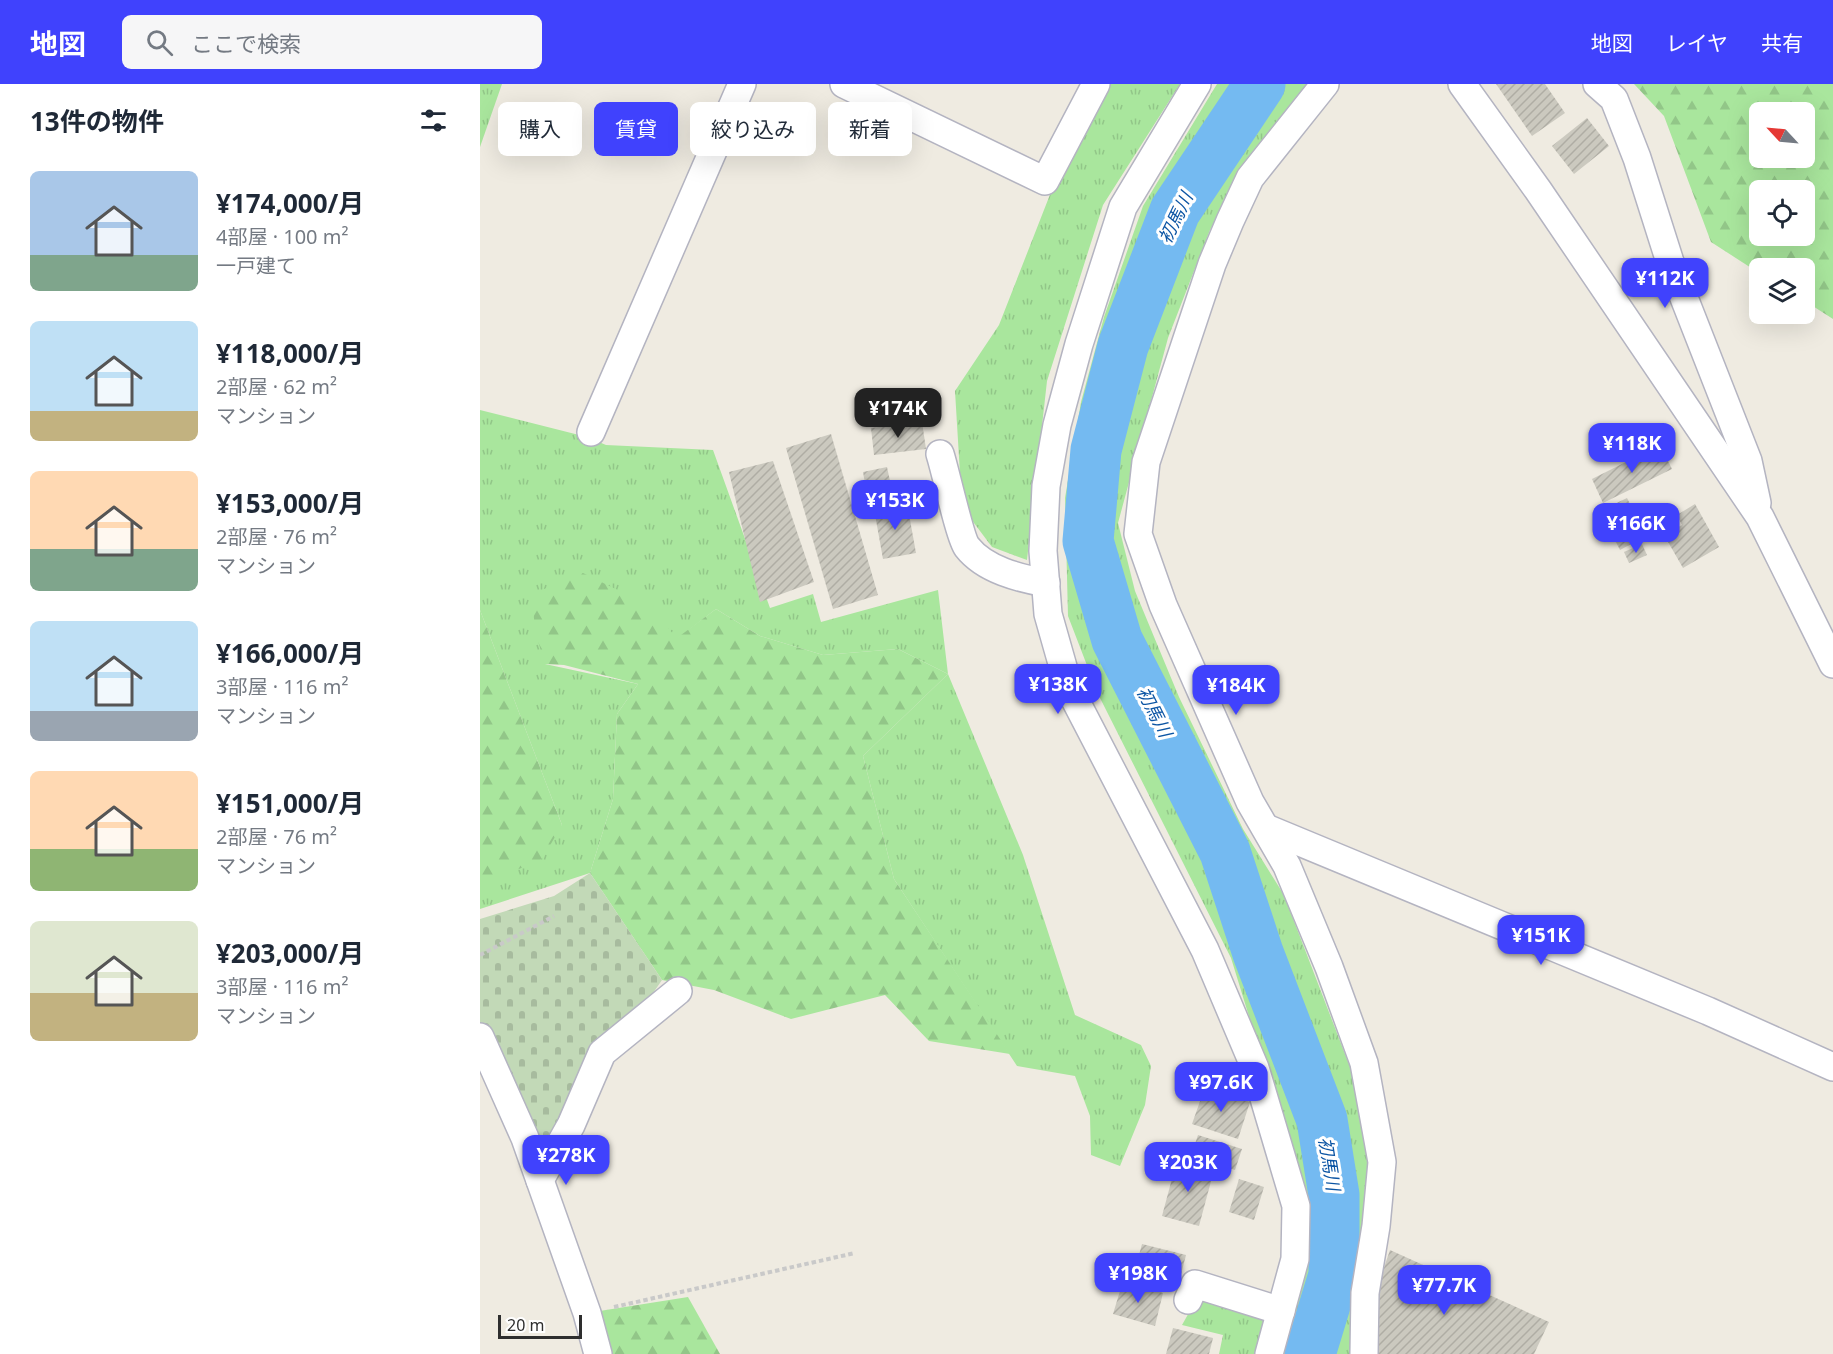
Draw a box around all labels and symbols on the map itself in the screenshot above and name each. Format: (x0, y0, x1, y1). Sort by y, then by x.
north arrow (1749, 102, 1815, 168)
water label: 初馬川 (1152, 186, 1199, 247)
pin: ¥112K (1623, 258, 1707, 309)
pin: ¥174K (856, 388, 940, 439)
pin: ¥118K (1590, 423, 1674, 474)
pin: ¥153K (853, 480, 937, 531)
pin: ¥166K (1594, 503, 1678, 554)
pin: ¥138K (1016, 664, 1100, 715)
pin: ¥184K (1194, 665, 1278, 716)
water label: 初馬川 (1132, 682, 1179, 743)
pin: ¥151K (1499, 915, 1583, 966)
pin: ¥97.6K (1172, 1062, 1270, 1113)
pin: ¥278K (524, 1135, 608, 1186)
water label: 初馬川 (1314, 1135, 1346, 1194)
pin: ¥203K (1146, 1142, 1230, 1193)
pin: ¥198K (1096, 1253, 1180, 1304)
pin: ¥77.7K (1395, 1265, 1493, 1316)
scale bar (498, 1312, 582, 1340)

